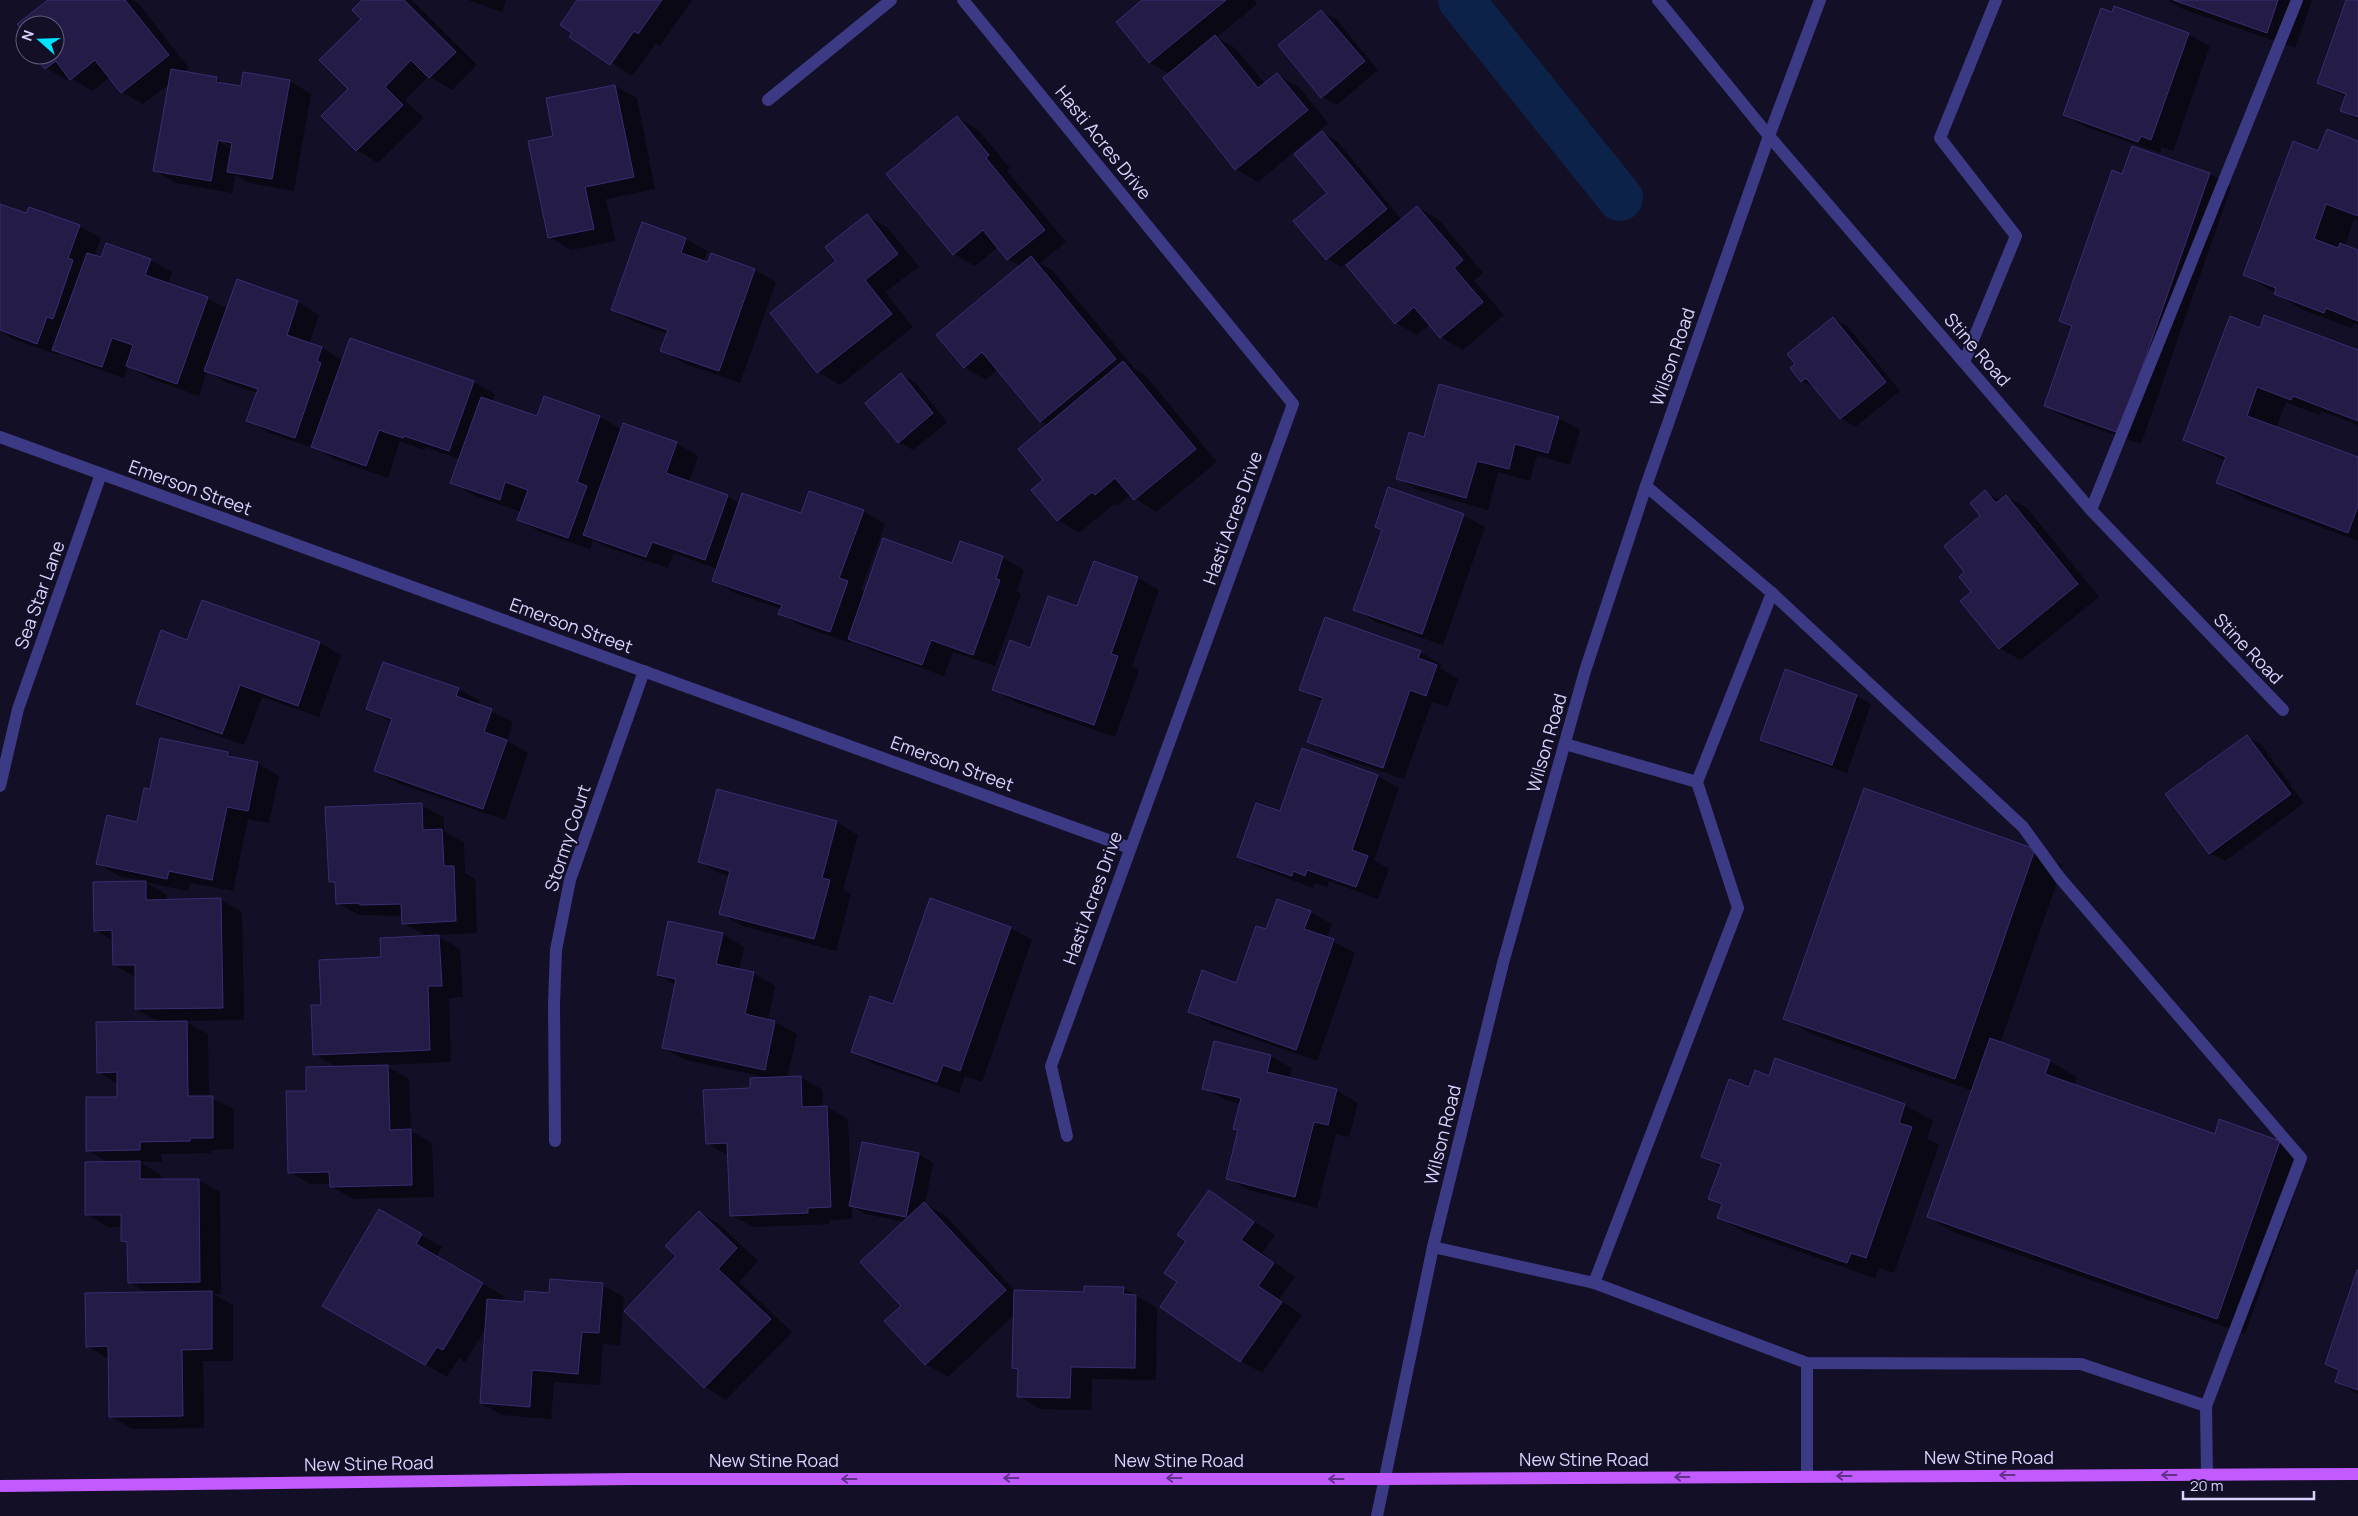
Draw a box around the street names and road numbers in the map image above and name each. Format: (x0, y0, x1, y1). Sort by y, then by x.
street label: Hasti Acres Drive (1050, 80, 1157, 204)
street label: Wilson Road (1644, 305, 1700, 409)
street label: Stine Road (1939, 308, 2016, 391)
street label: Hasti Acres Drive (1197, 448, 1267, 588)
street label: Emerson Street (125, 454, 255, 520)
street label: Sea Star Lane (8, 537, 70, 652)
street label: Emerson Street (506, 592, 636, 658)
street label: Stine Road (2209, 608, 2289, 689)
street label: Wilson Road (1520, 690, 1572, 795)
street label: Emerson Street (887, 730, 1017, 796)
street label: Stormy Court (538, 781, 596, 894)
street label: Hasti Acres Drive (1057, 828, 1127, 968)
street label: Wilson Road (1418, 1082, 1466, 1187)
street label: New Stine Road (1924, 1445, 2054, 1469)
street label: New Stine Road (1519, 1447, 1649, 1471)
street label: New Stine Road (709, 1448, 839, 1472)
street label: New Stine Road (1114, 1448, 1244, 1472)
street label: New Stine Road (304, 1450, 434, 1476)

